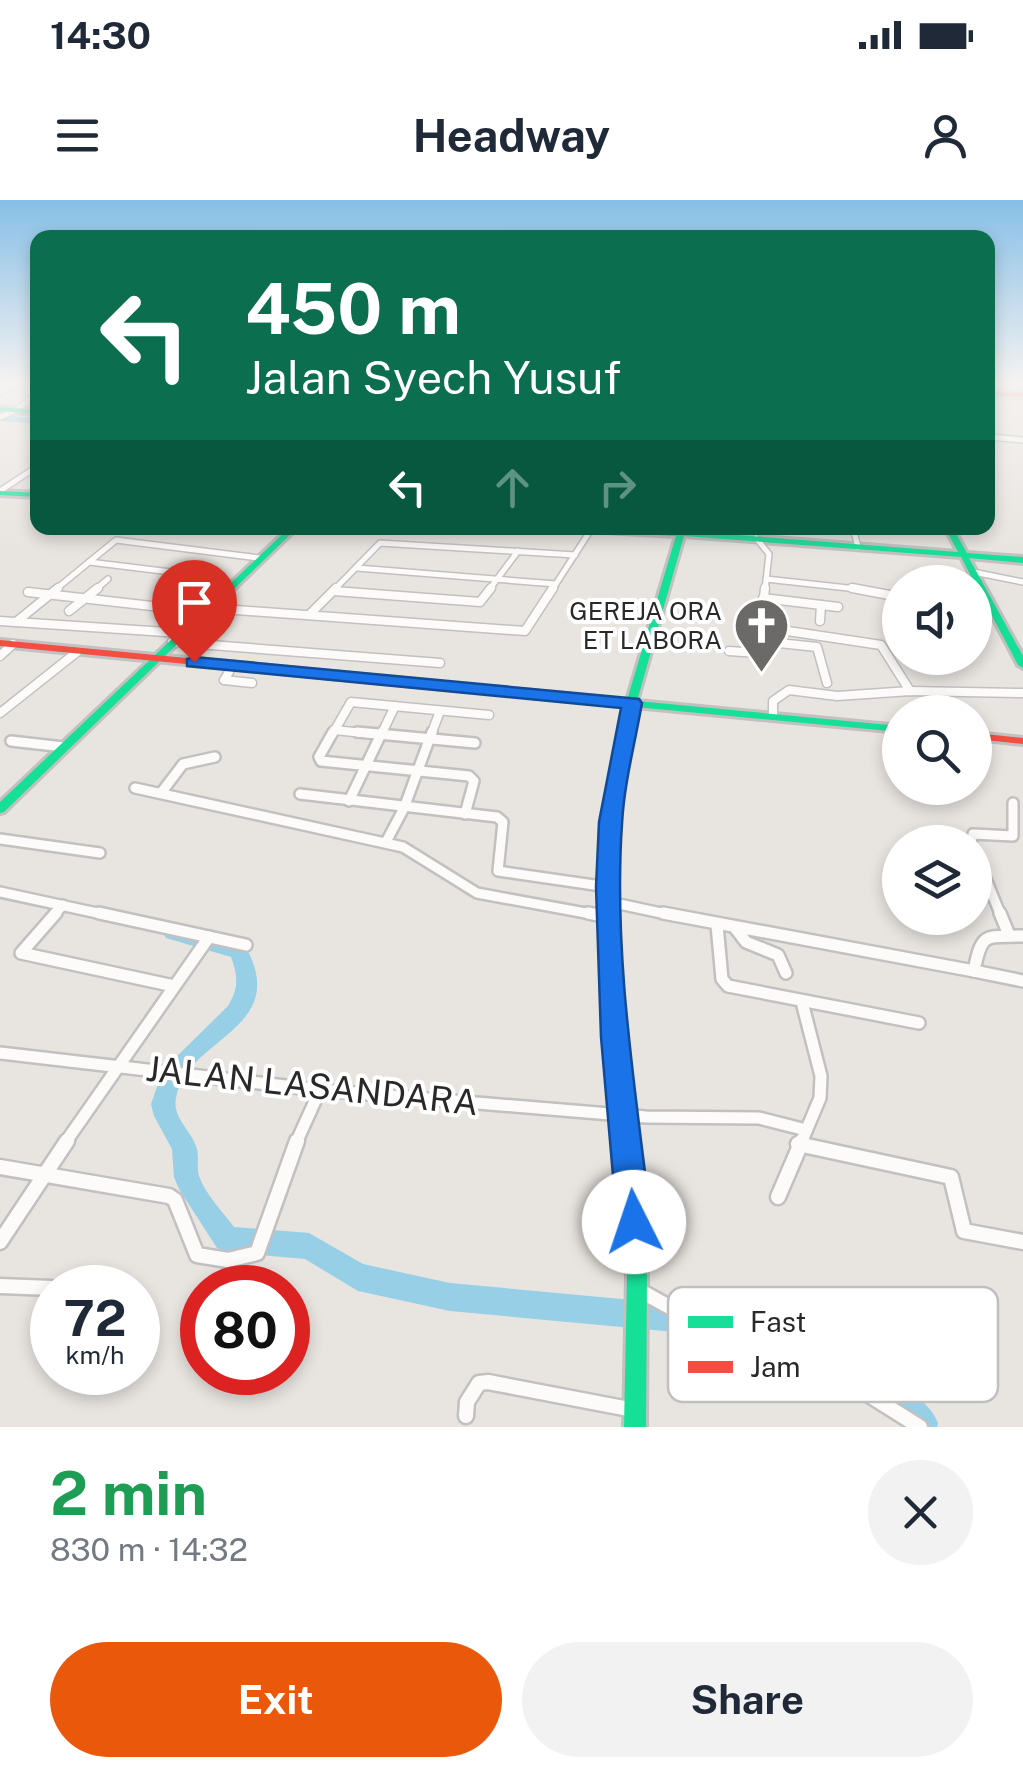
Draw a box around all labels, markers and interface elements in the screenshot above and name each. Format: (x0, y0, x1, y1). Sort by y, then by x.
text: 14:30 (50, 13, 151, 58)
icon: menu (50, 108, 105, 163)
icon: person (918, 108, 973, 163)
text: Headway (413, 109, 610, 162)
text: 450 m (245, 267, 461, 350)
icon: left (80, 270, 210, 400)
text: Jalan Syech Yusuf (245, 351, 621, 404)
icon: left (380, 460, 435, 515)
icon: ahead (485, 460, 540, 515)
icon: right (590, 460, 645, 515)
pin (152, 560, 237, 663)
map controls (882, 565, 992, 935)
button: sound (882, 565, 992, 675)
icon: arrive (167, 575, 222, 630)
church icon: GEREJA ORA ET LABORA (731, 595, 791, 674)
place label: GEREJA ORA ET LABORA (569, 596, 722, 655)
button: search (882, 695, 992, 805)
button: layers (882, 825, 992, 935)
street label: JALAN LASANDARA (144, 1048, 480, 1123)
position arrow (582, 1170, 686, 1274)
speed limit sign: 80 (180, 1265, 310, 1395)
legend (668, 1287, 998, 1402)
text: 72 (63, 1288, 127, 1347)
text: Fast (750, 1305, 806, 1338)
text: km/h (66, 1340, 124, 1370)
text: Jam (750, 1350, 801, 1383)
text: 2 min (50, 1458, 207, 1529)
button: close (868, 1460, 973, 1565)
text: 830 m · 14:32 (50, 1531, 248, 1568)
button: Exit (50, 1642, 502, 1757)
button: Share (522, 1642, 973, 1757)

